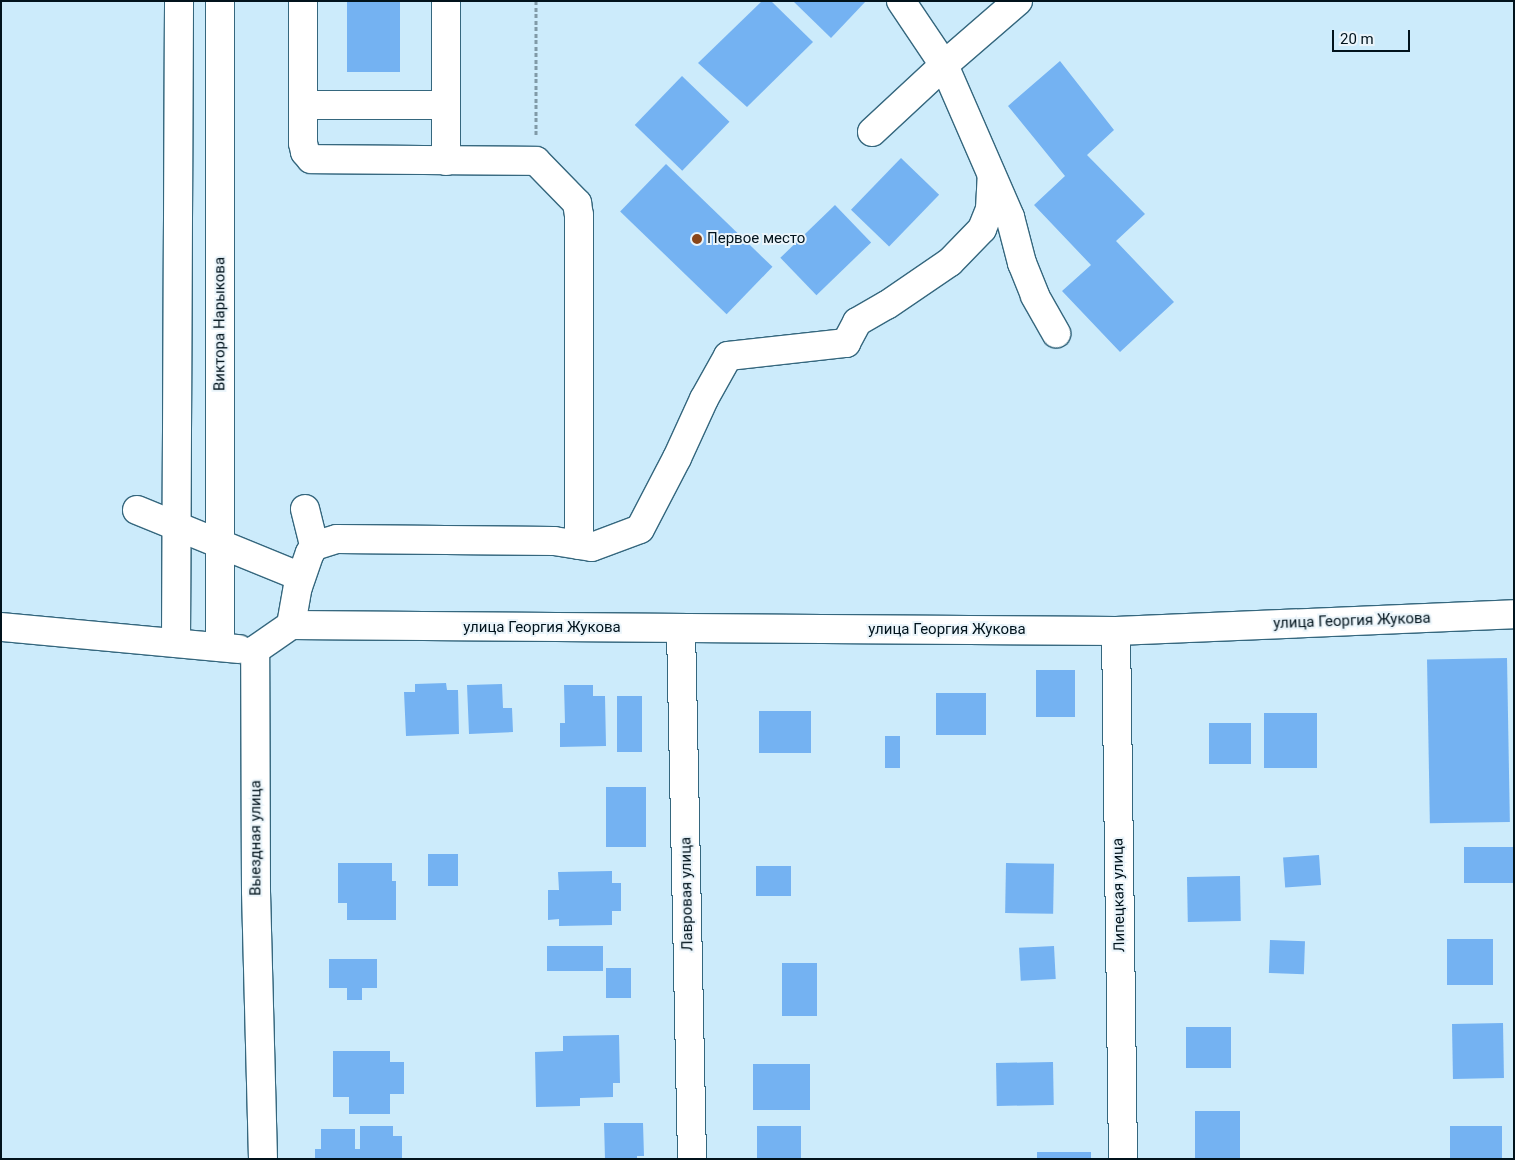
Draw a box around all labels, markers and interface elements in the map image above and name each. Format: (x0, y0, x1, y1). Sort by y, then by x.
scale bar (1335, 20, 1412, 52)
text: 20 m (1340, 30, 1374, 48)
place label: Первое место (707, 230, 805, 248)
marker: Первое место (691, 233, 703, 245)
street label: Виктора Нарыкова (211, 257, 229, 391)
street label: улица Георгия Жукова (1273, 609, 1431, 633)
street label: улица Георгия Жукова (463, 619, 621, 637)
street label: улица Георгия Жукова (868, 621, 1026, 639)
street label: Выездная улица (247, 780, 265, 896)
street label: Лавровая улица (677, 837, 697, 951)
street label: Липецкая улица (1109, 838, 1129, 952)

